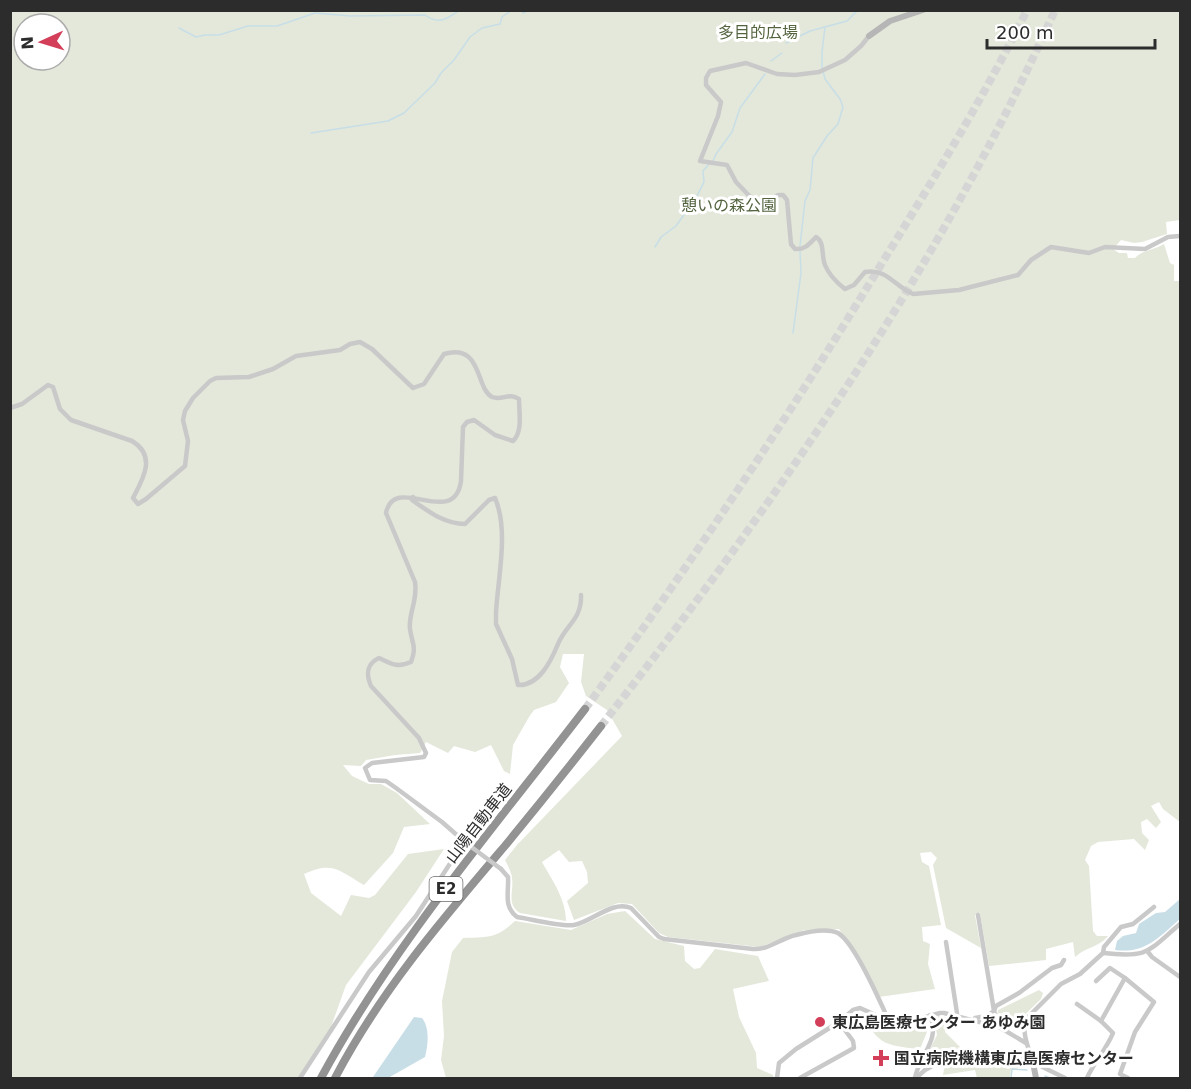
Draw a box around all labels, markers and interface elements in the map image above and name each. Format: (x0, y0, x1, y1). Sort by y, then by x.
north arrow (12, 12, 72, 72)
scale bar (987, 12, 1155, 50)
text: 200 m (996, 22, 1054, 43)
park label: 多目的広場 (718, 23, 798, 42)
text: N (18, 36, 37, 50)
park label: 憩いの森公園 (681, 196, 777, 215)
street label: 山陽自動車道 (441, 780, 515, 867)
road number: E2 (430, 877, 462, 901)
place label: 東広島医療センター あゆみ園 (832, 1013, 1046, 1032)
marker: 東広島医療センター あゆみ園 (813, 1015, 827, 1029)
marker: 国立病院機構東広島医療センター (872, 1049, 890, 1067)
place label: 国立病院機構東広島医療センター (894, 1049, 1134, 1068)

